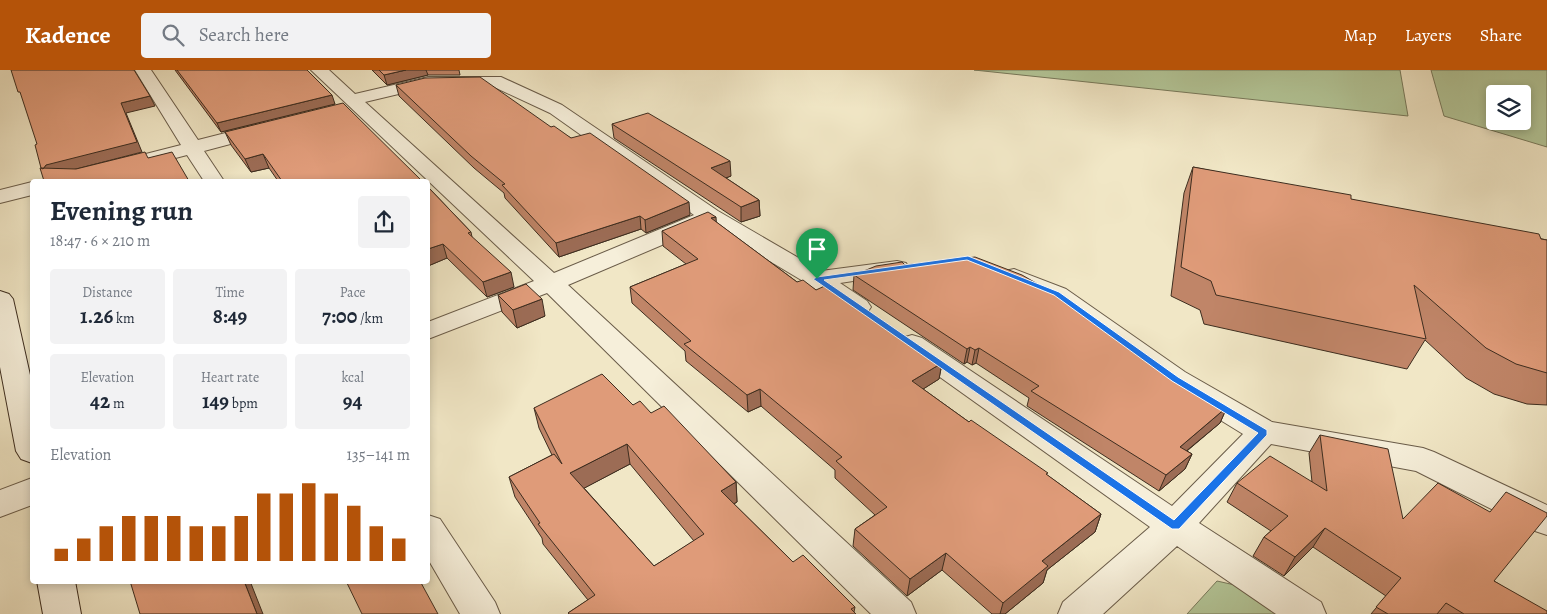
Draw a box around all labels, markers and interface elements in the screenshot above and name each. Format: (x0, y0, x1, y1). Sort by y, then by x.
search box (141, 13, 491, 58)
text: Kadence (25, 19, 111, 51)
icon: search (159, 21, 187, 49)
text: Search here (199, 22, 289, 48)
text: Map (1344, 23, 1377, 47)
text: Layers (1405, 23, 1452, 47)
text: Share (1480, 23, 1522, 47)
map controls (1486, 85, 1531, 130)
button: layers (1486, 85, 1531, 130)
text: Evening run (50, 192, 193, 230)
button: share (358, 196, 410, 248)
pin (796, 228, 838, 279)
text: 18:47 · 6 × 210 m (50, 230, 150, 252)
icon: arrive (803, 235, 831, 263)
text: Distance (82, 283, 132, 302)
text: Time (215, 283, 245, 302)
text: Pace (340, 283, 366, 302)
text: 1.26 (80, 302, 113, 330)
text: 8:49 (213, 302, 247, 330)
text: 7:00 (322, 302, 357, 330)
text: km (113, 309, 135, 328)
text: /km (357, 309, 383, 328)
text: Elevation (80, 368, 134, 387)
text: Heart rate (201, 368, 259, 387)
text: kcal (341, 368, 364, 387)
text: 42 (90, 387, 110, 415)
text: 149 (202, 387, 229, 415)
text: 94 (343, 387, 362, 415)
text: m (110, 394, 125, 413)
text: bpm (229, 394, 258, 413)
text: Elevation (50, 444, 111, 466)
text: 135–141 m (347, 444, 410, 466)

